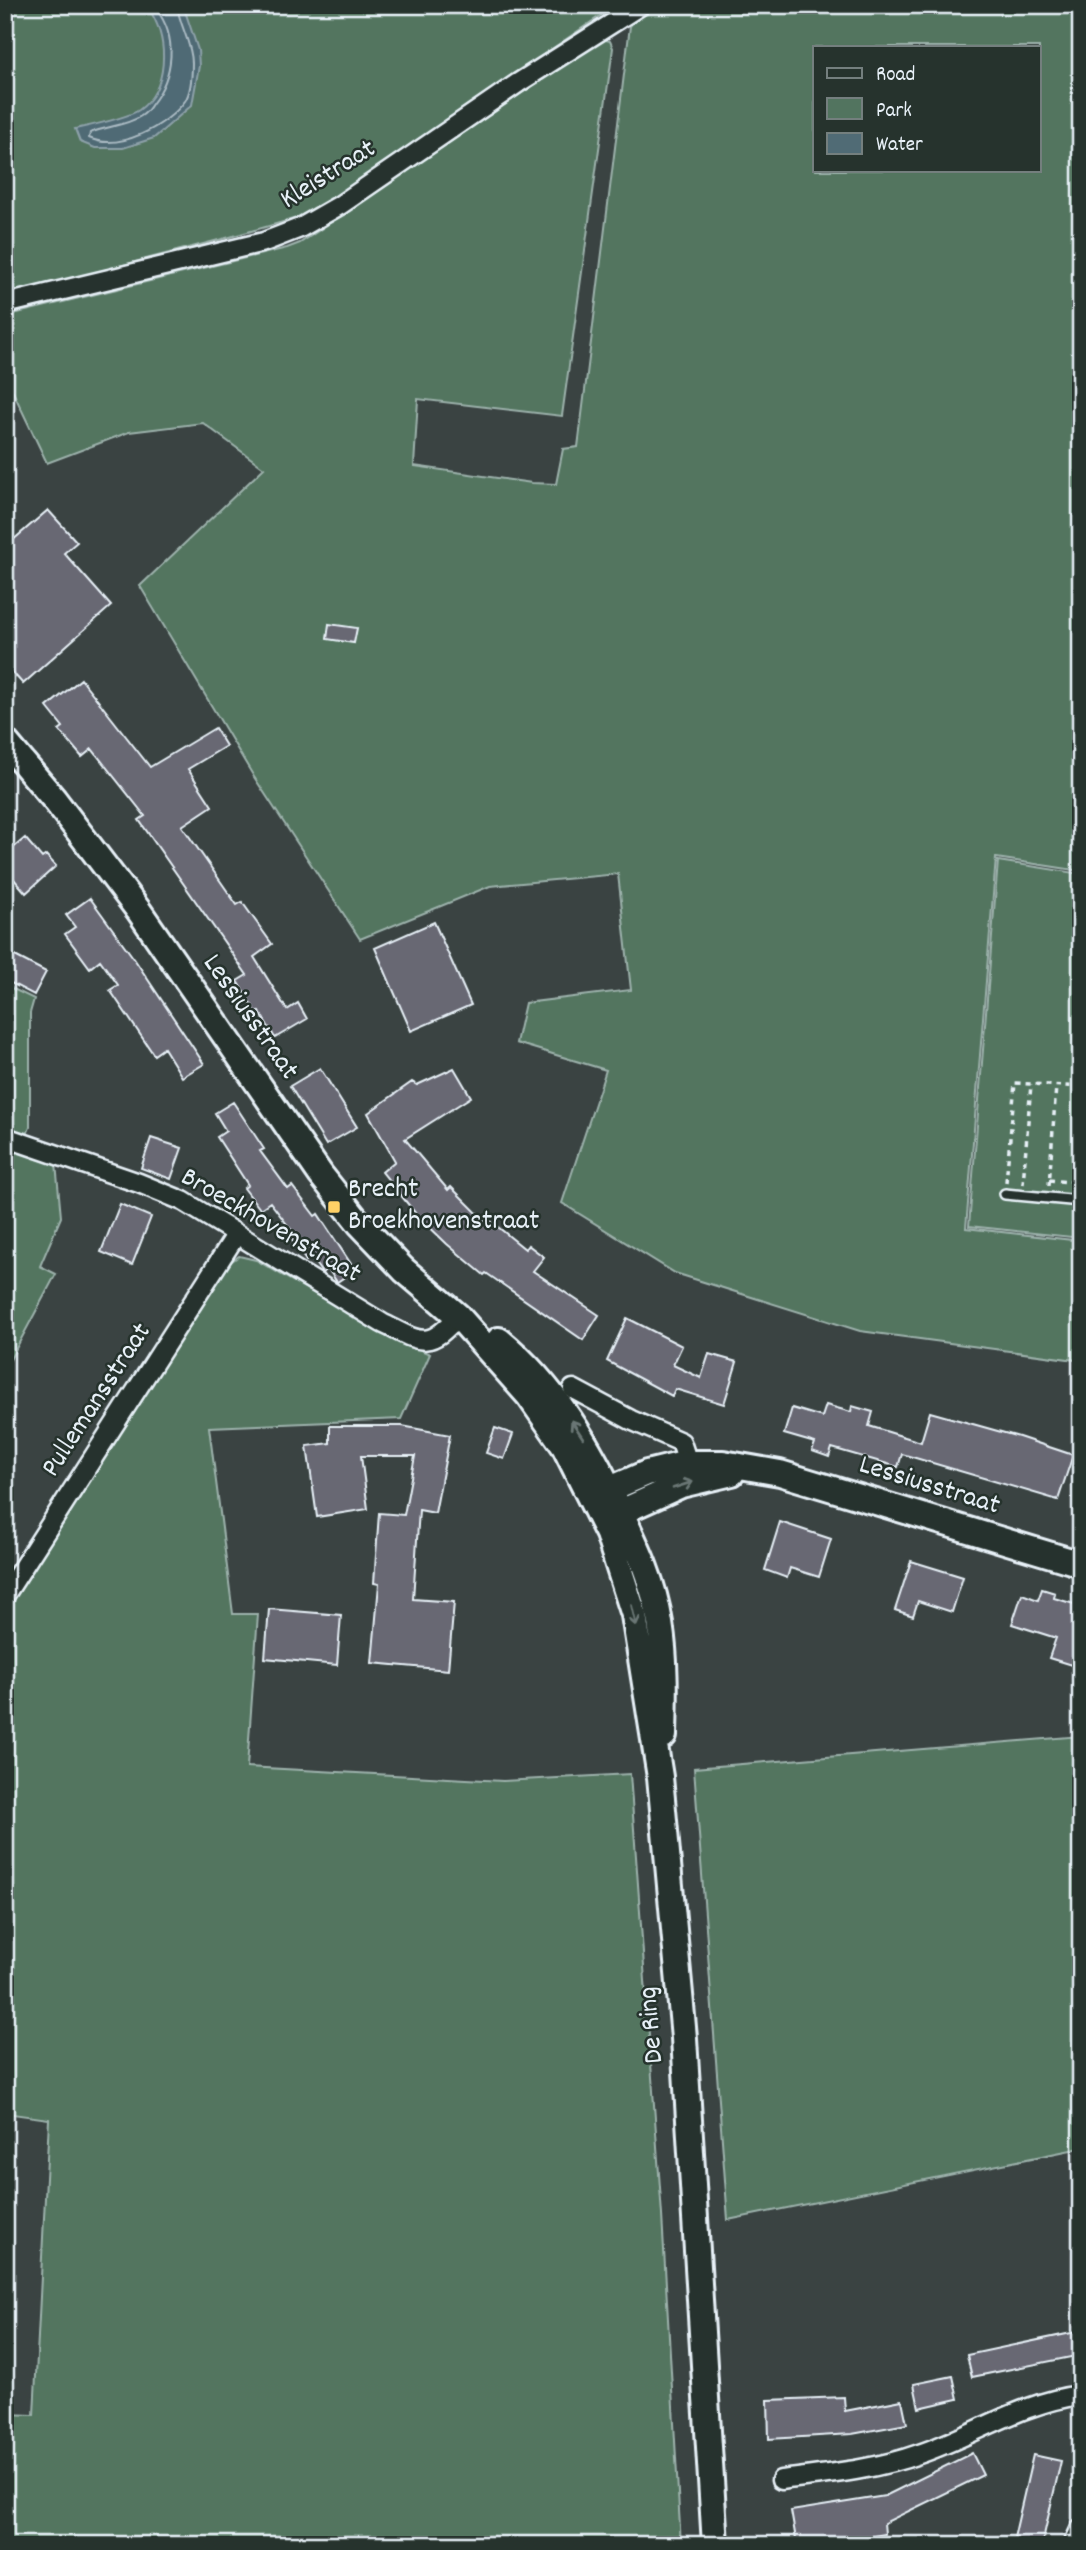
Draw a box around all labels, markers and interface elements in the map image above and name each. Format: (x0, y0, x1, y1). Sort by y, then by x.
legend (813, 46, 1040, 172)
text: Road (876, 61, 915, 91)
text: Park (876, 97, 912, 127)
street label: Kleistraat (273, 131, 385, 221)
text: Water (876, 131, 923, 161)
street label: Lessiusstraat (191, 947, 307, 1089)
street label: Broeckhovenstraat (172, 1159, 368, 1295)
place label: Brecht Broekhovenstraat (348, 1171, 539, 1243)
marker: Brecht Broekhovenstraat (326, 1199, 342, 1215)
street label: Pullemansstraat (33, 1316, 163, 1486)
one-way arrow (569, 1420, 583, 1440)
street label: Lessiusstraat (854, 1447, 1004, 1527)
one-way arrow (672, 1478, 694, 1490)
one-way arrow (627, 1604, 641, 1627)
street label: De Ring (630, 1985, 676, 2065)

